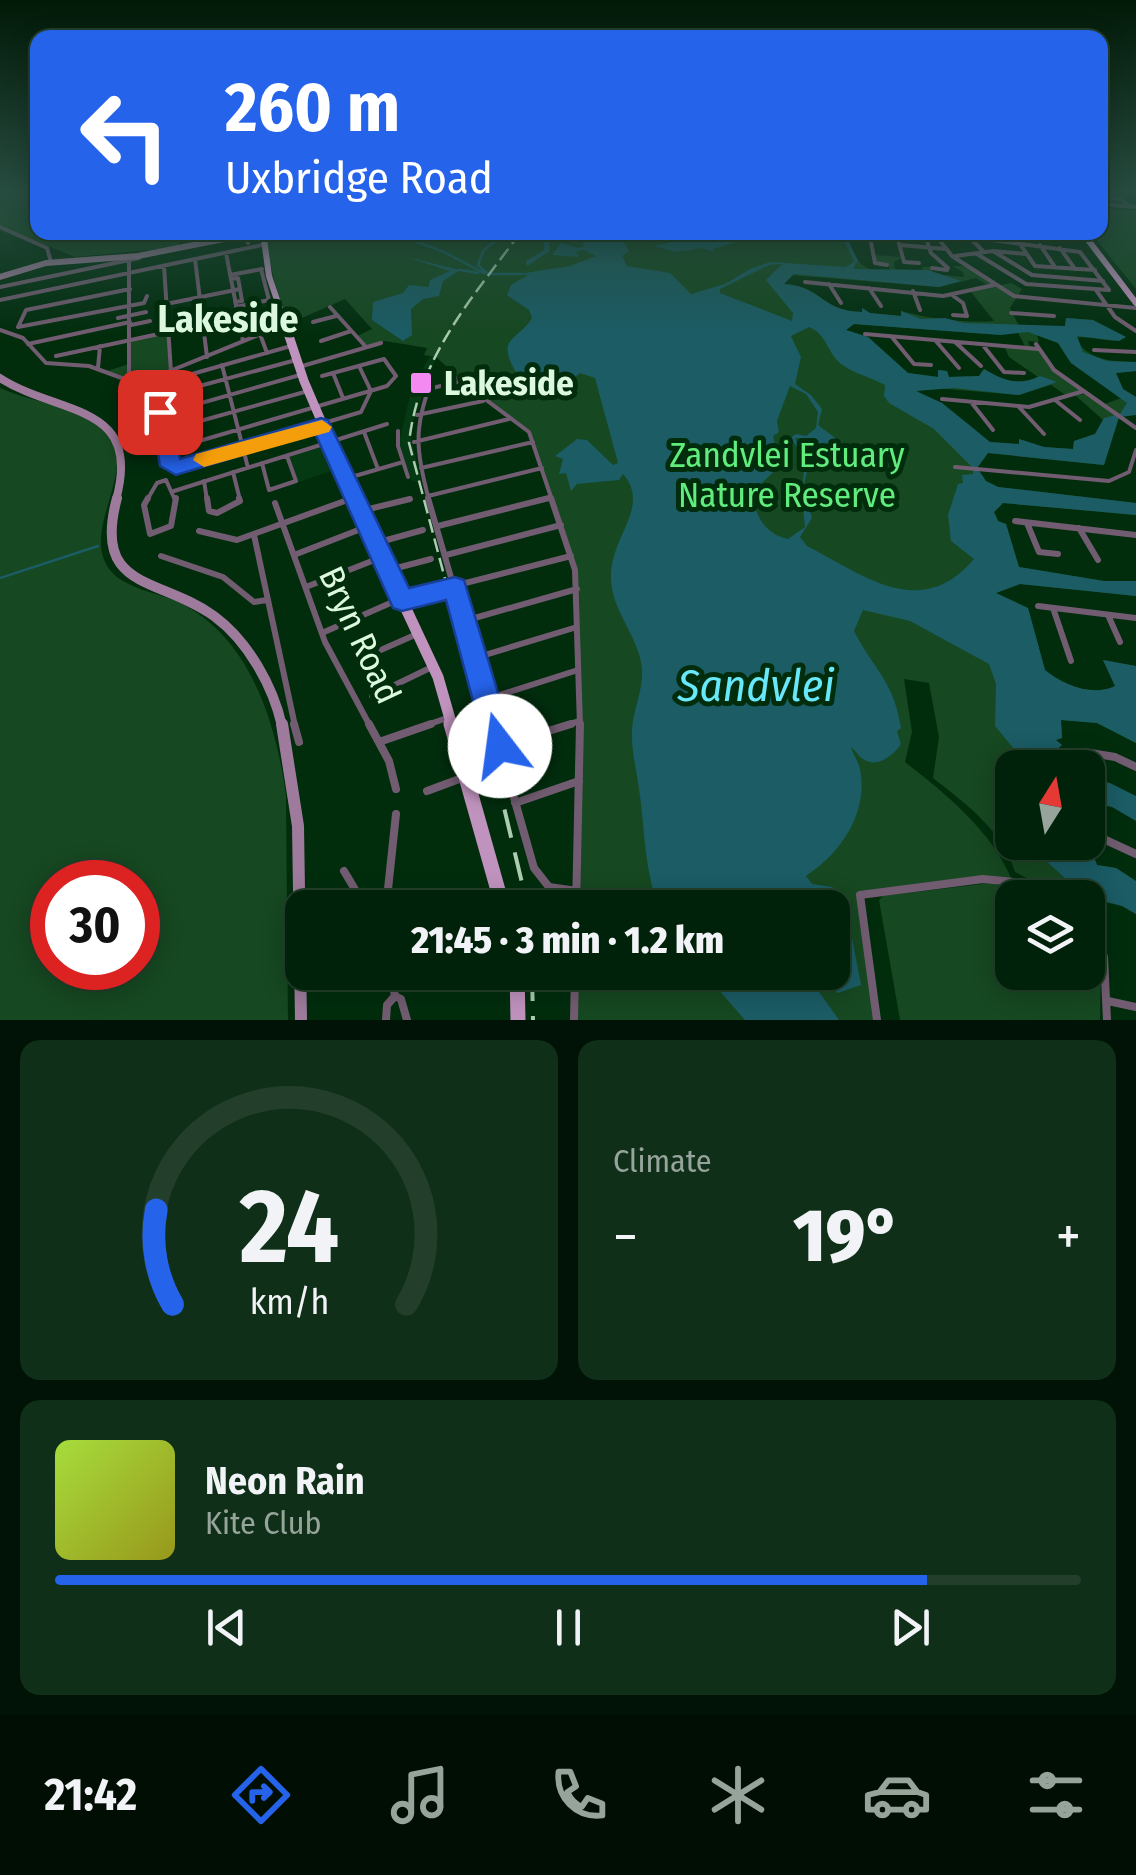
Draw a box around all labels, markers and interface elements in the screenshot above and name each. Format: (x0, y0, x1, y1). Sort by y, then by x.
text: 260 m (225, 66, 400, 150)
icon: left (60, 70, 190, 200)
text: Uxbridge Road (225, 151, 493, 205)
district label: Lakeside (158, 296, 298, 342)
place label: Lakeside (444, 362, 574, 404)
pin (118, 370, 203, 455)
marker: Lakeside (408, 370, 434, 396)
icon: arrive (133, 385, 188, 440)
park label: Zandvlei Estuary Nature Reserve (669, 434, 905, 516)
street label: Bryn Road (310, 560, 410, 710)
water label: Sandvlei (676, 659, 835, 713)
position arrow (448, 694, 552, 798)
north arrow (995, 750, 1105, 860)
map controls (995, 750, 1105, 990)
speed limit sign: 30 (30, 860, 160, 990)
button: layers (995, 880, 1105, 990)
text: 21:45 · 3 min · 1.2 km (411, 917, 724, 963)
text: Climate (613, 1142, 712, 1180)
text: 24 (238, 1165, 339, 1290)
text: 19° (793, 1191, 900, 1281)
text: − (613, 1204, 638, 1270)
text: + (1056, 1204, 1081, 1270)
text: km/h (249, 1281, 329, 1323)
text: Neon Rain (205, 1458, 365, 1504)
text: Kite Club (205, 1504, 321, 1542)
icon: previous (199, 1600, 254, 1655)
icon: pause (541, 1600, 596, 1655)
icon: next (883, 1600, 938, 1655)
icon: directions (226, 1760, 296, 1830)
icon: music (385, 1760, 455, 1830)
icon: phone (544, 1760, 614, 1830)
icon: climate (703, 1760, 773, 1830)
icon: car (862, 1760, 932, 1830)
icon: filters (1021, 1760, 1091, 1830)
text: 21:42 (45, 1768, 137, 1822)

